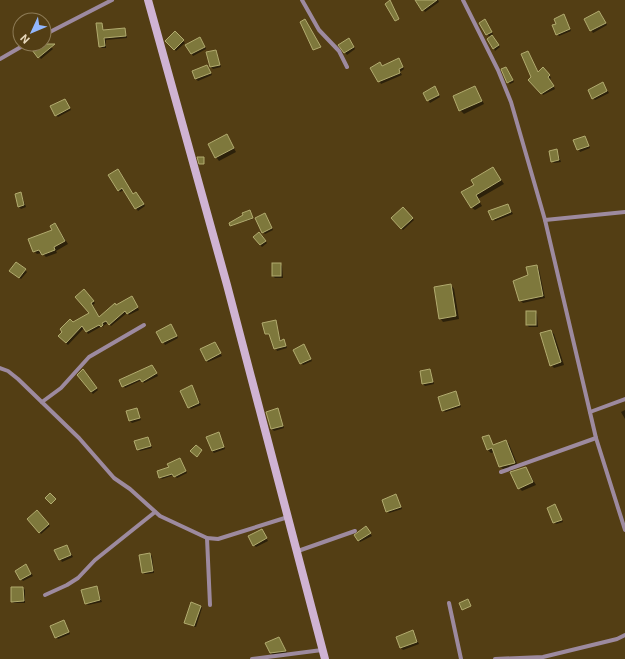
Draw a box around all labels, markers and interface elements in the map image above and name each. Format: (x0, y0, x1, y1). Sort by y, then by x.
north arrow (12, 12, 52, 52)
text: N (18, 31, 33, 46)

